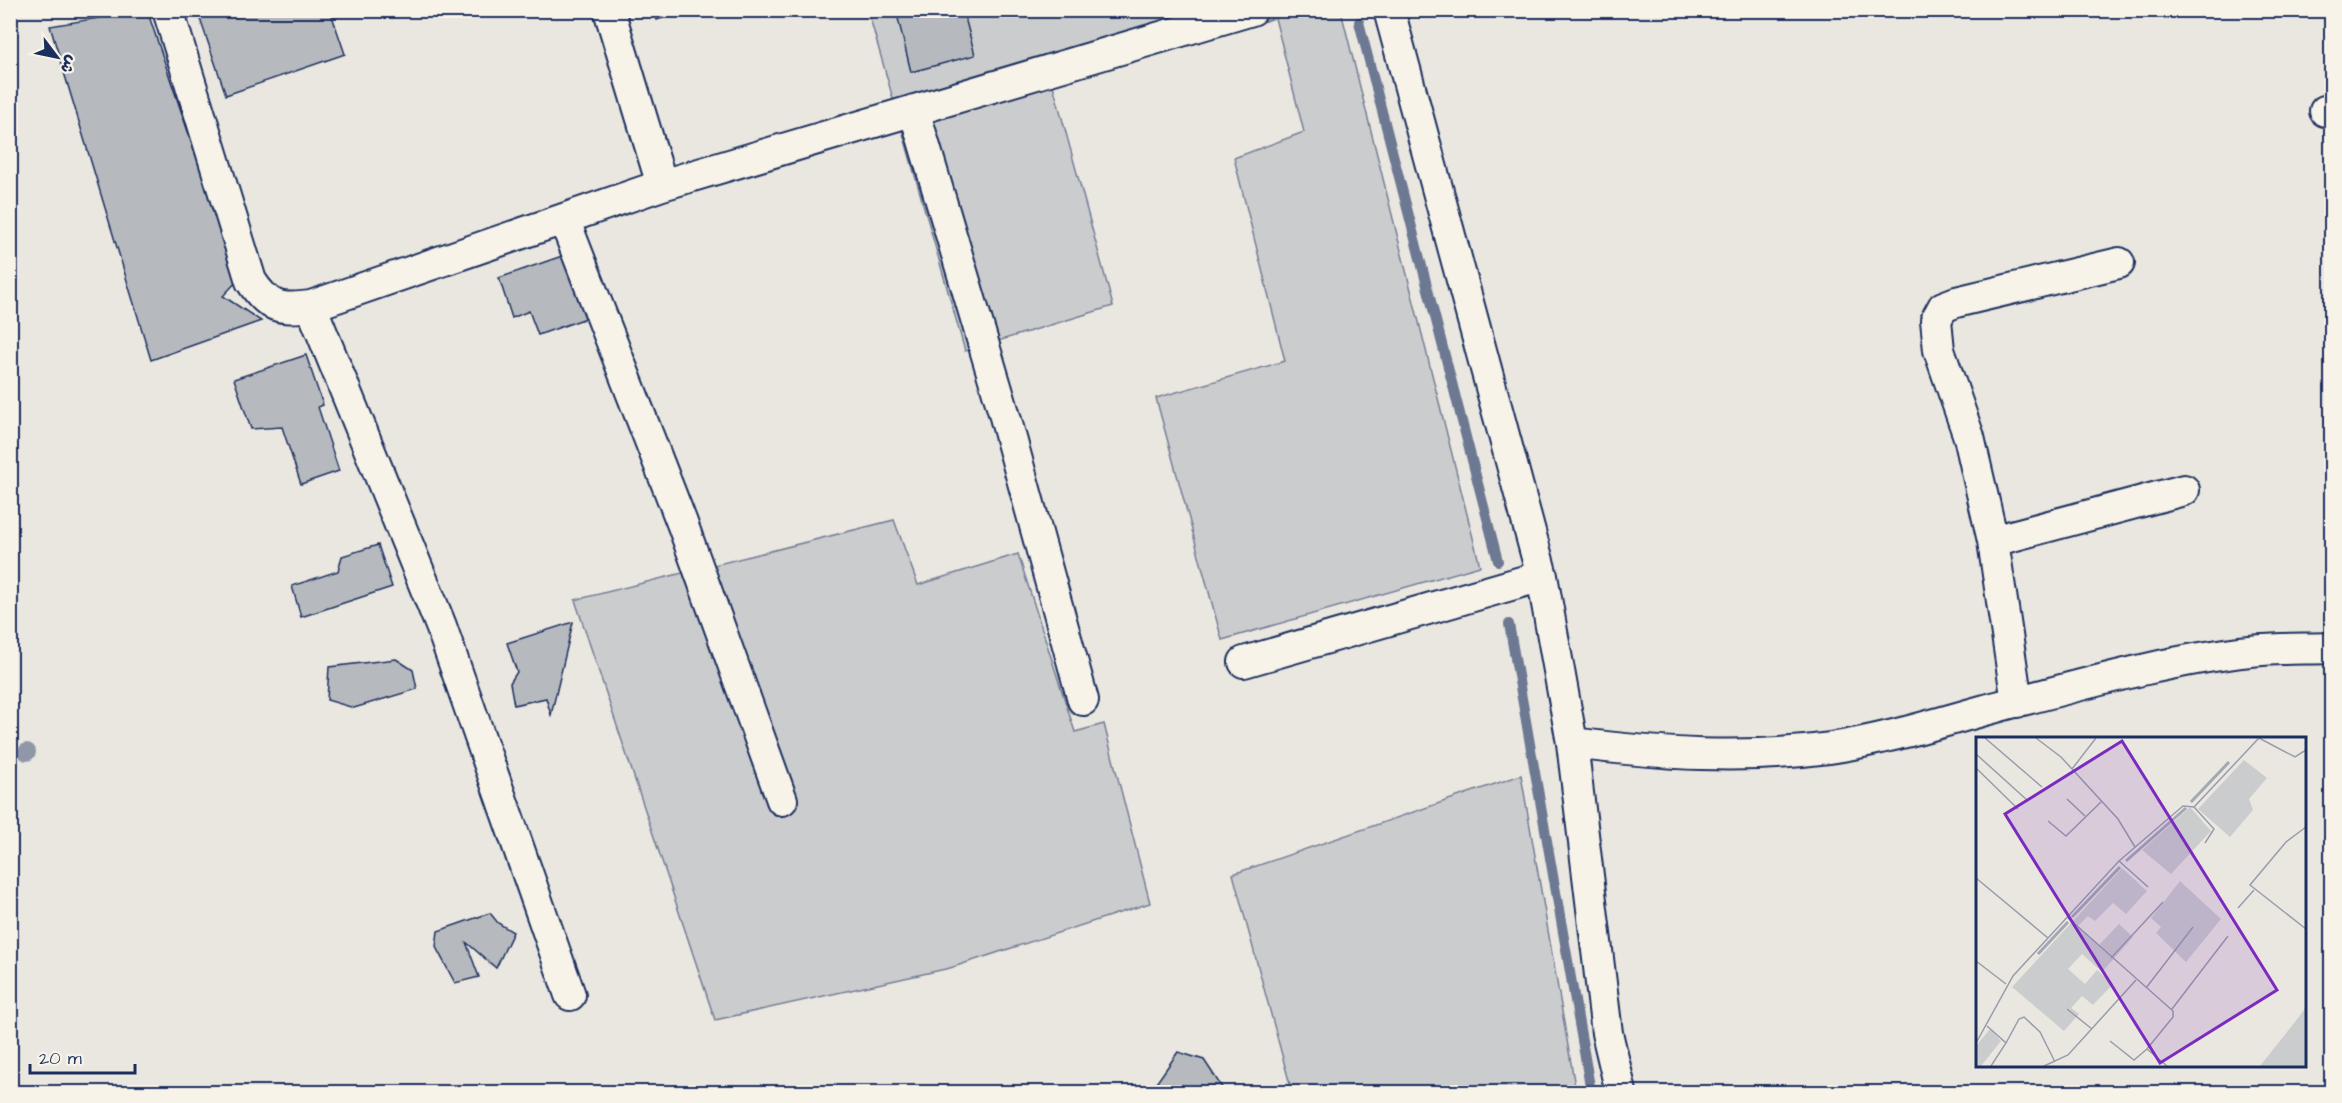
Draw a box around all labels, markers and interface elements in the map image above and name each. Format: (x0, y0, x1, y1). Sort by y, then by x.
north arrow (27, 27, 87, 87)
text: ش (55, 51, 83, 78)
inset map (1976, 737, 2306, 1067)
scale bar (30, 1037, 135, 1075)
text: 20 m (39, 1046, 82, 1071)

